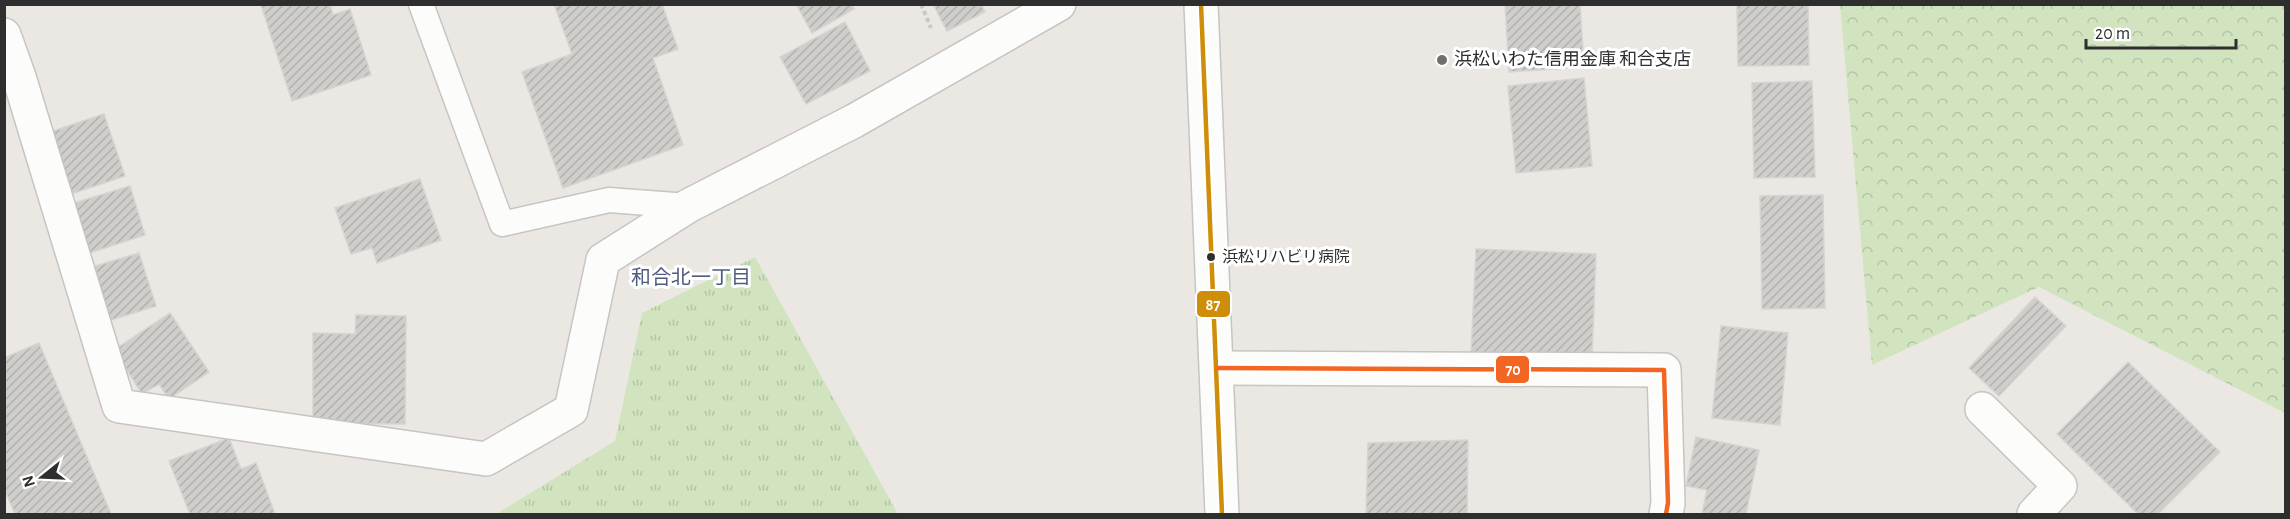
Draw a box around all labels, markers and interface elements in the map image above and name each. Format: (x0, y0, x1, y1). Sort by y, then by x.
scale bar (2086, 12, 2236, 50)
text: 20 m (2095, 25, 2130, 43)
place label: 浜松いわた信用金庫 和合支店 (1454, 49, 1691, 69)
marker: 浜松いわた信用金庫 和合支店 (1435, 53, 1449, 67)
place label: 浜松リハビリ病院 (1222, 248, 1350, 265)
marker: 浜松リハビリ病院 (1205, 251, 1217, 263)
district label: 和合北一丁目 (631, 267, 751, 288)
line badge: 87 (1196, 290, 1231, 318)
text: 87 (1206, 297, 1220, 313)
line badge: 70 (1495, 355, 1530, 384)
text: 70 (1505, 362, 1521, 378)
north arrow (12, 447, 72, 507)
text: N (19, 474, 38, 489)

